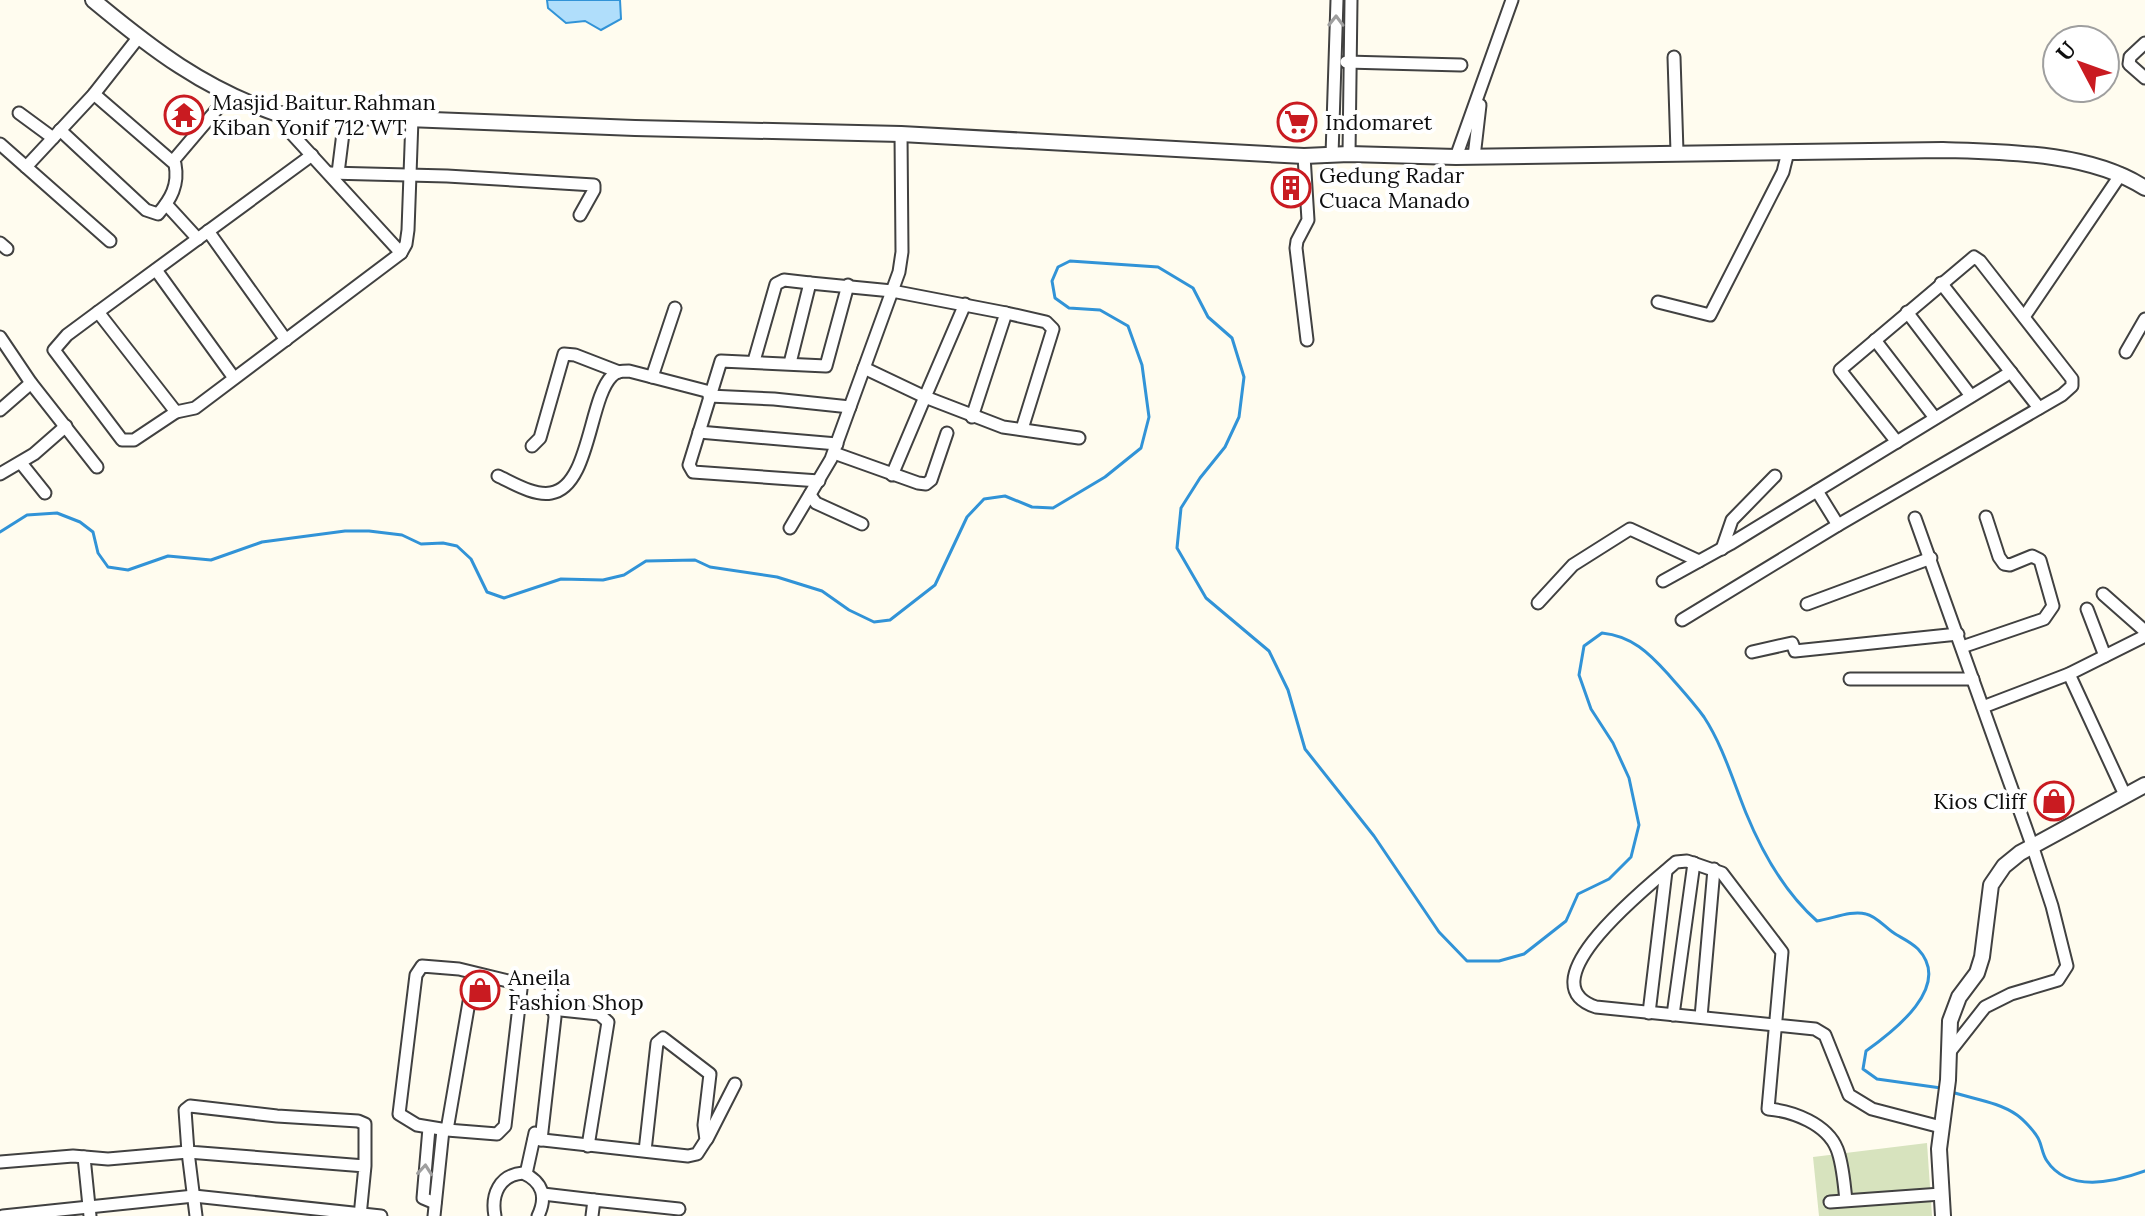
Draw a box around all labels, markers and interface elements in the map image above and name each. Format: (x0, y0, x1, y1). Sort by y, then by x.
one-way arrow (1328, 14, 1345, 27)
north arrow (2041, 24, 2121, 104)
text: U (2050, 35, 2082, 66)
place label: Masjid Baitur Rahman Kiban Yonif 712 WT (212, 88, 436, 141)
temple icon: Masjid Baitur Rahman Kiban Yonif 712 WT (163, 94, 205, 136)
supermarket icon: Indomaret (1276, 101, 1318, 143)
place label: Indomaret (1325, 108, 1433, 136)
place label: Gedung Radar Cuaca Manado (1319, 161, 1470, 214)
building icon: Gedung Radar Cuaca Manado (1270, 167, 1312, 209)
shop icon: Kios Cliff (2033, 780, 2075, 822)
place label: Kios Cliff (1933, 787, 2028, 815)
place label: Aneila Fashion Shop (507, 963, 644, 1016)
shop icon: Aneila Fashion Shop (459, 969, 501, 1011)
one-way arrow (416, 1163, 433, 1176)

